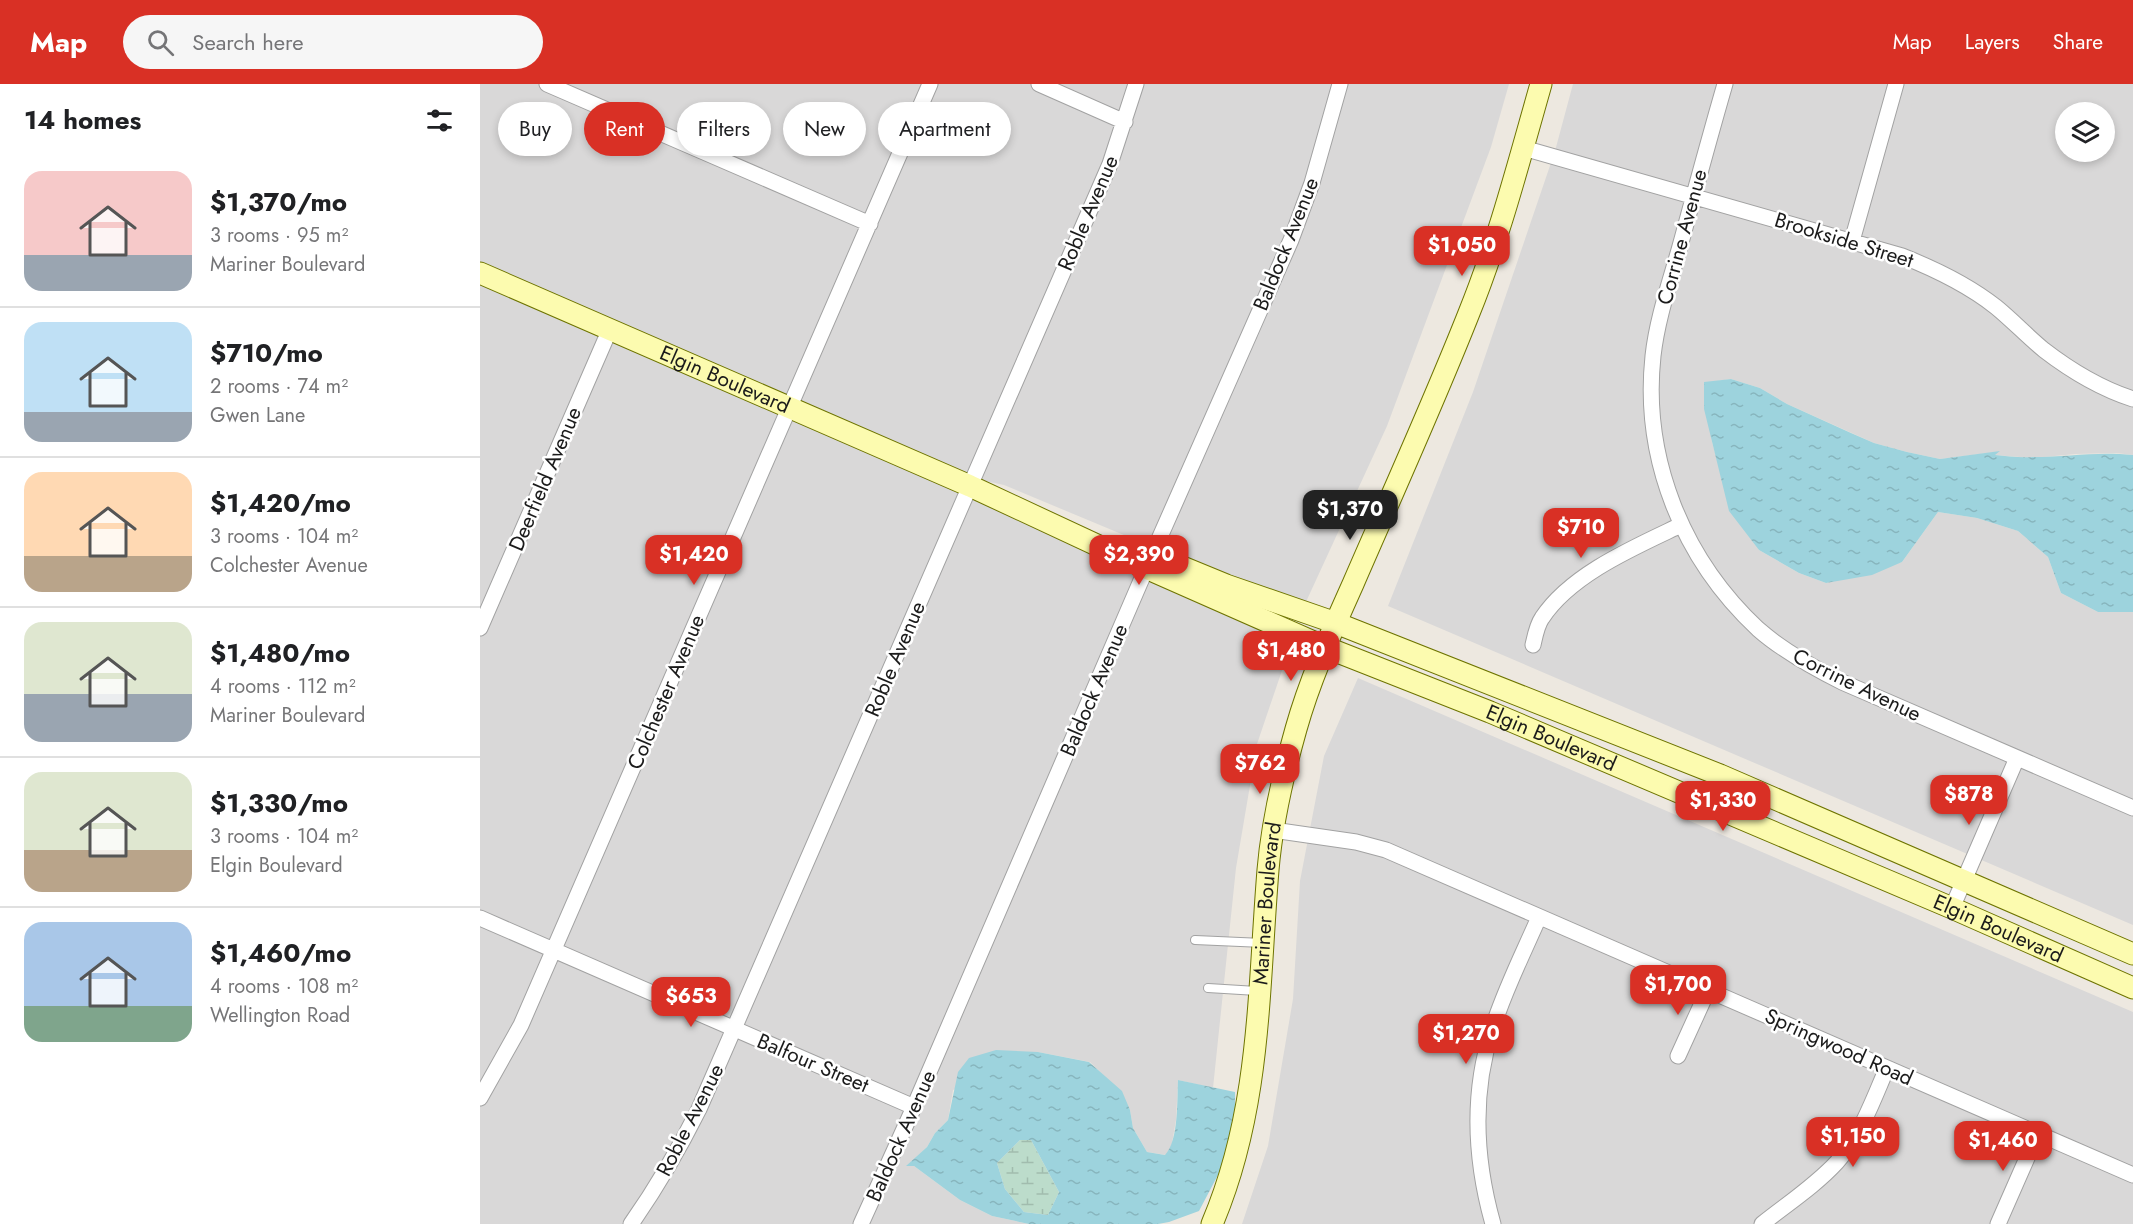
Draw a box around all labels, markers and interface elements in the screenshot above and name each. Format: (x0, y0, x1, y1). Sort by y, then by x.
search box (123, 15, 543, 69)
text: Map (30, 22, 87, 63)
icon: search (144, 26, 177, 59)
text: Search here (192, 26, 304, 58)
text: Map (1893, 27, 1932, 57)
text: Layers (1965, 27, 2020, 57)
text: Share (2053, 27, 2103, 57)
text: 14 homes (24, 101, 141, 139)
chip: Buy (498, 102, 572, 156)
chip: Rent (584, 102, 665, 156)
chip: Filters (677, 102, 771, 156)
chip: New (783, 102, 866, 156)
chip: Apartment (878, 102, 1011, 156)
map controls (2055, 102, 2115, 162)
button: layers (2055, 102, 2115, 162)
icon: filters (423, 104, 456, 137)
street label: Roble Avenue (1050, 151, 1126, 275)
street label: Corrine Avenue (1649, 166, 1715, 308)
street label: Baldock Avenue (1246, 173, 1326, 315)
text: $1,370/mo (210, 183, 347, 221)
icon: home (72, 195, 144, 267)
street label: Brookside Street (1771, 205, 1917, 275)
text: 3 rooms · 95 m² (210, 221, 348, 250)
pin: $1,050 (1413, 226, 1511, 277)
text: $1,050 (1428, 231, 1496, 260)
text: Mariner Boulevard (210, 250, 365, 279)
text: $710/mo (210, 334, 323, 372)
street label: Elgin Boulevard (655, 338, 795, 421)
icon: home (72, 346, 144, 418)
text: 2 rooms · 74 m² (210, 372, 348, 401)
text: Gwen Lane (210, 401, 305, 430)
street label: Deerfield Avenue (501, 402, 589, 556)
text: $1,420/mo (210, 484, 351, 522)
pin: $1,370 (1301, 490, 1399, 541)
text: $1,370 (1317, 495, 1383, 524)
icon: home (72, 496, 144, 568)
pin: $710 (1545, 508, 1617, 559)
text: $710 (1557, 513, 1605, 542)
text: 3 rooms · 104 m² (210, 522, 358, 551)
pin: $1,420 (645, 535, 743, 586)
pin: $2,390 (1090, 535, 1188, 586)
text: $1,420 (659, 540, 729, 569)
text: $2,390 (1103, 540, 1175, 569)
text: Colchester Avenue (210, 551, 368, 580)
street label: Roble Avenue (857, 597, 933, 721)
street label: Colchester Avenue (620, 610, 712, 774)
street label: Baldock Avenue (1053, 619, 1135, 761)
pin: $1,480 (1242, 631, 1340, 682)
text: $1,480/mo (210, 634, 350, 672)
text: $1,480 (1257, 636, 1325, 665)
street label: Corrine Avenue (1788, 641, 1926, 729)
icon: home (72, 646, 144, 718)
text: 4 rooms · 112 m² (210, 672, 356, 701)
street label: Elgin Boulevard (1481, 697, 1621, 779)
text: Mariner Boulevard (210, 701, 365, 730)
pin: $762 (1224, 744, 1296, 795)
text: $762 (1235, 749, 1286, 778)
pin: $878 (1933, 775, 2005, 826)
text: $878 (1944, 780, 1994, 809)
pin: $1,330 (1674, 781, 1772, 832)
text: $1,330/mo (210, 784, 348, 822)
text: $1,330 (1689, 786, 1757, 815)
icon: home (72, 796, 144, 868)
street label: Mariner Boulevard (1245, 820, 1289, 986)
text: 3 rooms · 104 m² (210, 822, 358, 851)
text: Elgin Boulevard (210, 851, 343, 880)
street label: Elgin Boulevard (1929, 887, 2068, 970)
text: $1,460/mo (210, 934, 351, 972)
icon: home (72, 946, 144, 1018)
pin: $1,700 (1629, 965, 1727, 1016)
text: $1,700 (1644, 970, 1712, 999)
text: 4 rooms · 108 m² (210, 972, 358, 1001)
pin: $653 (655, 977, 727, 1028)
text: $653 (665, 982, 717, 1011)
text: Wellington Road (210, 1001, 350, 1030)
street label: Springwood Road (1760, 1001, 1918, 1093)
pin: $1,270 (1417, 1014, 1515, 1065)
text: $1,270 (1432, 1019, 1500, 1048)
street label: Balfour Street (752, 1026, 874, 1100)
street label: Roble Avenue (649, 1058, 731, 1181)
street label: Baldock Avenue (859, 1065, 943, 1207)
pin: $1,150 (1804, 1117, 1902, 1168)
pin: $1,460 (1954, 1121, 2052, 1172)
text: $1,150 (1820, 1122, 1886, 1151)
text: $1,460 (1968, 1126, 2038, 1155)

